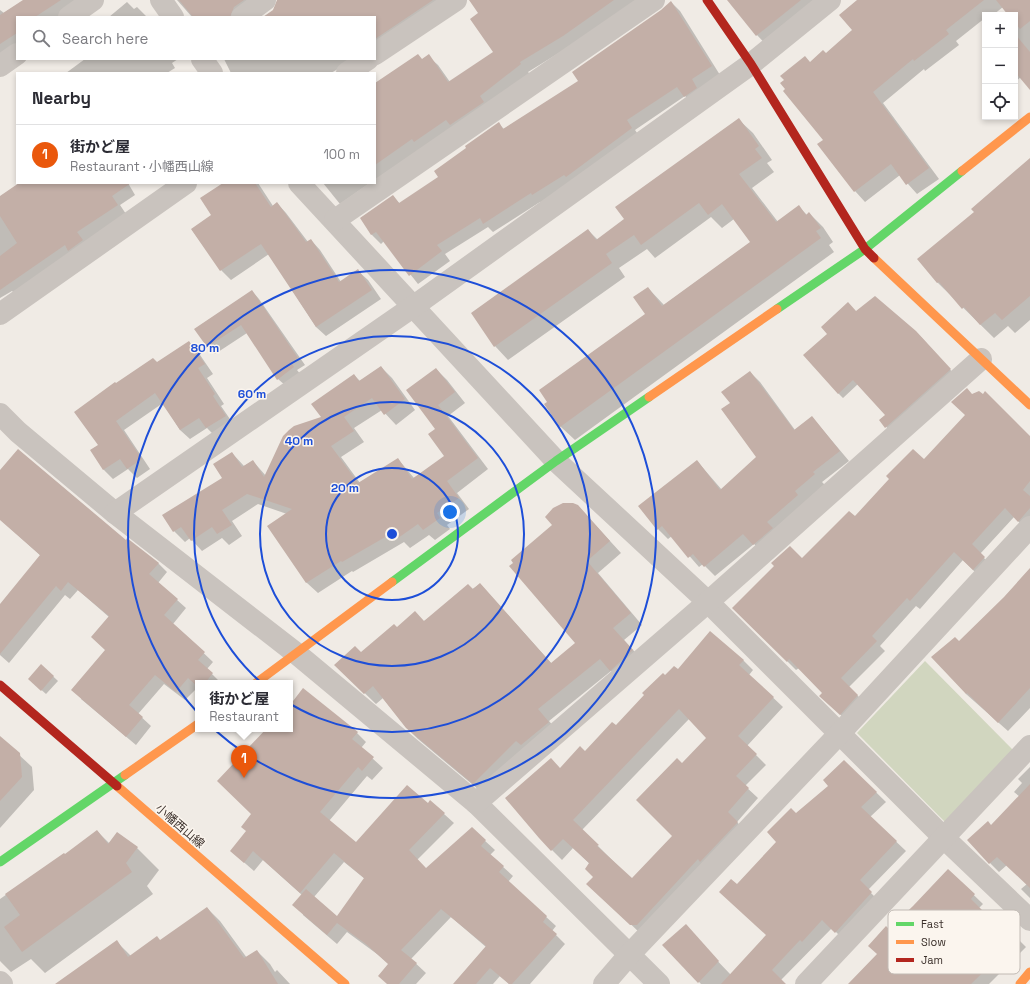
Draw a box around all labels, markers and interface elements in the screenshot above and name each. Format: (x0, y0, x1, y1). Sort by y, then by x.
map controls (982, 12, 1018, 120)
button: + (982, 12, 1018, 48)
search box (16, 16, 376, 60)
icon: search (30, 27, 52, 49)
text: Search here (62, 29, 148, 48)
button: − (982, 48, 1018, 84)
button: locate (982, 84, 1018, 120)
text: Nearby (32, 87, 91, 109)
text: 街かど屋 (70, 137, 130, 156)
text: 1 (42, 146, 48, 163)
text: 100 m (323, 146, 360, 163)
text: Restaurant · 小幡西山線 (70, 158, 214, 175)
text: 80 m (191, 340, 219, 356)
text: 60 m (238, 386, 266, 402)
text: 40 m (285, 433, 313, 449)
text: 20 m (331, 480, 359, 496)
your location (440, 502, 460, 522)
centre of rings (385, 527, 399, 541)
popup (195, 680, 293, 732)
text: 街かど屋 (209, 689, 269, 708)
text: Restaurant (209, 708, 279, 725)
pin: 1 (231, 745, 257, 778)
street label: 小幡西山線 (152, 800, 208, 852)
legend (888, 910, 1020, 974)
text: Fast (921, 917, 944, 931)
text: Slow (921, 935, 946, 949)
text: Jam (921, 953, 943, 967)

